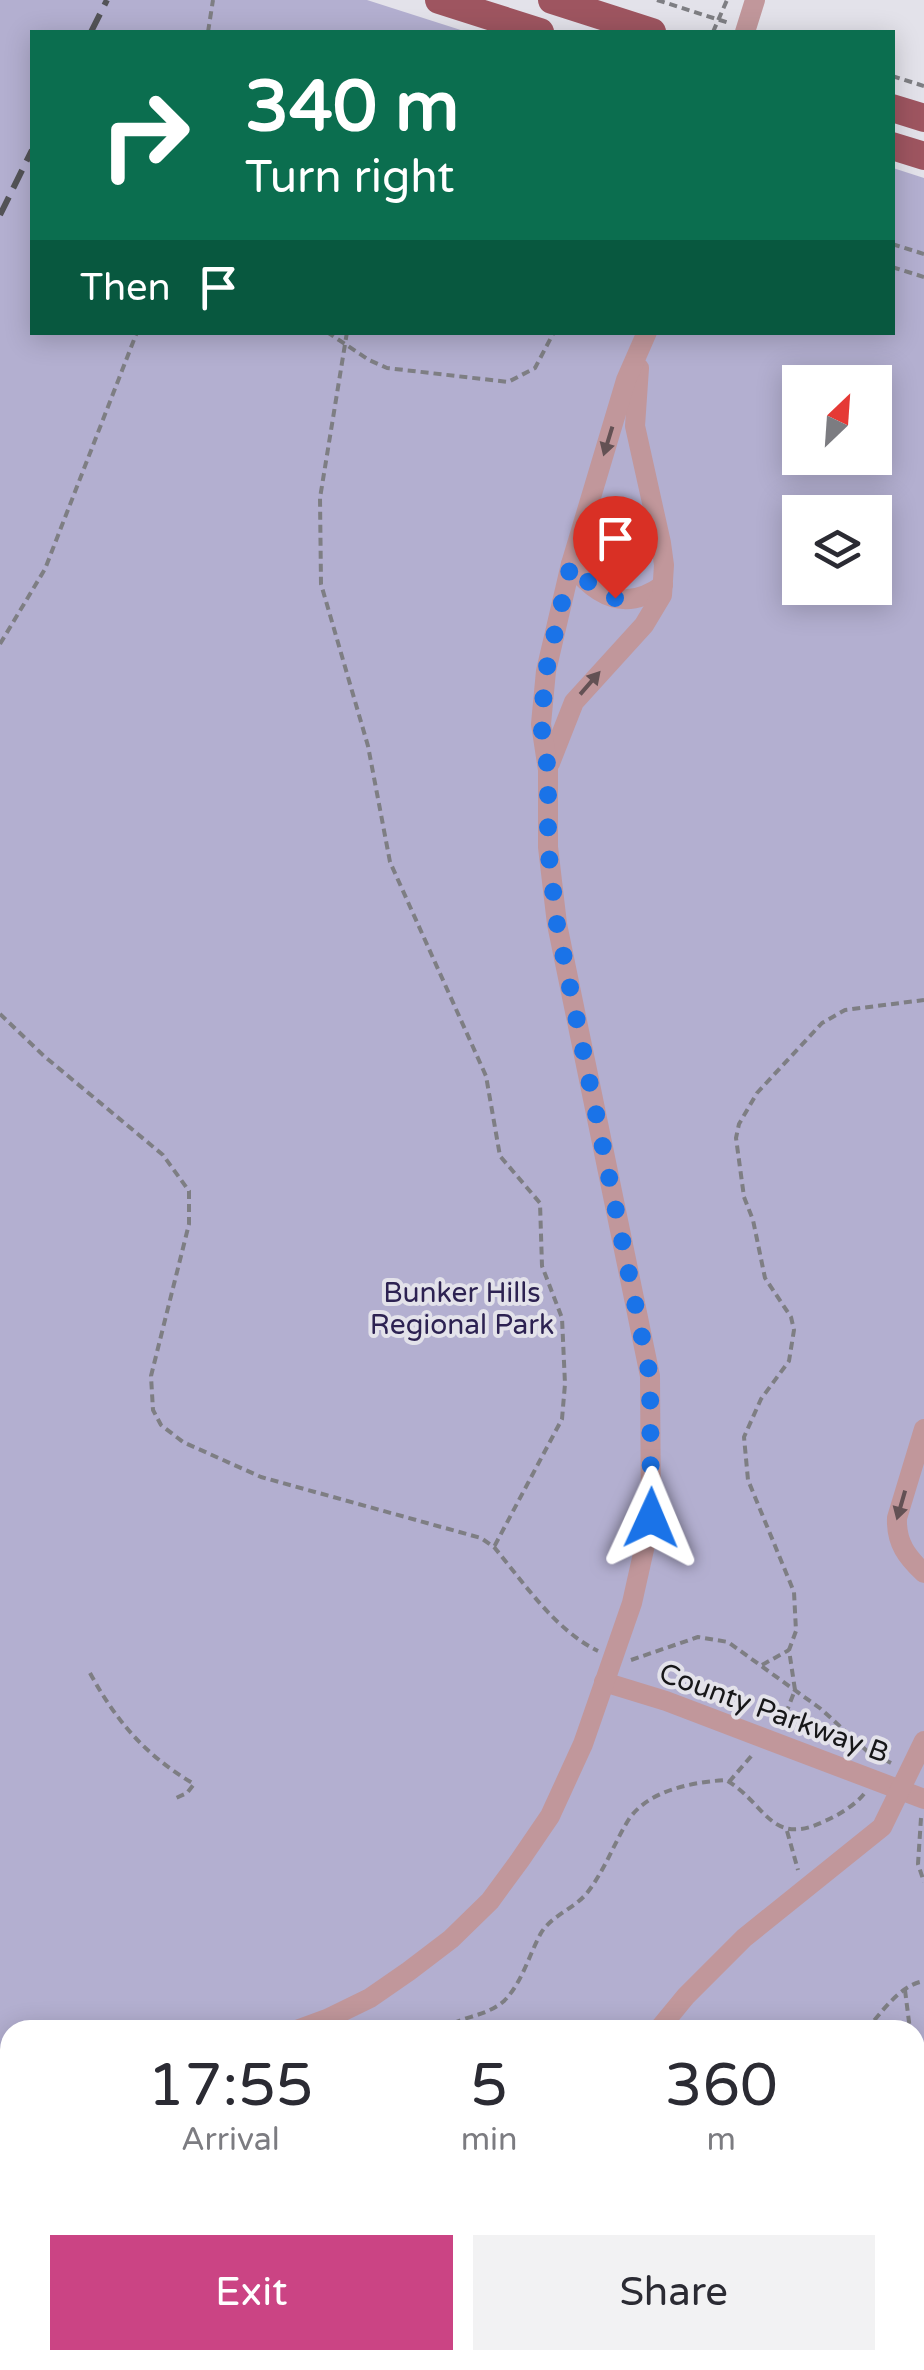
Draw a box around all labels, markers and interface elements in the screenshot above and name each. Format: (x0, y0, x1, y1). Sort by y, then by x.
text: 340 m (245, 66, 459, 150)
icon: right (80, 70, 210, 200)
text: Turn right (245, 151, 454, 205)
icon: arrive (191, 260, 246, 315)
text: Then (80, 265, 171, 311)
north arrow (782, 365, 892, 475)
map controls (782, 365, 892, 605)
one-way arrow (599, 426, 614, 456)
button: layers (782, 495, 892, 605)
pin (573, 496, 658, 599)
icon: arrive (588, 511, 643, 566)
one-way arrow (578, 671, 600, 696)
park label: Bunker Hills Regional Park (370, 1276, 554, 1342)
position arrow (599, 1466, 703, 1570)
one-way arrow (893, 1489, 909, 1520)
street label: County Parkway B (655, 1656, 893, 1770)
text: 17:55 (147, 2050, 314, 2122)
text: 5 (470, 2050, 508, 2122)
text: 360 (665, 2050, 778, 2122)
text: Arrival (181, 2121, 280, 2159)
text: min (461, 2121, 518, 2159)
text: m (707, 2121, 736, 2159)
button: Exit (50, 2235, 453, 2350)
button: Share (473, 2235, 875, 2350)

